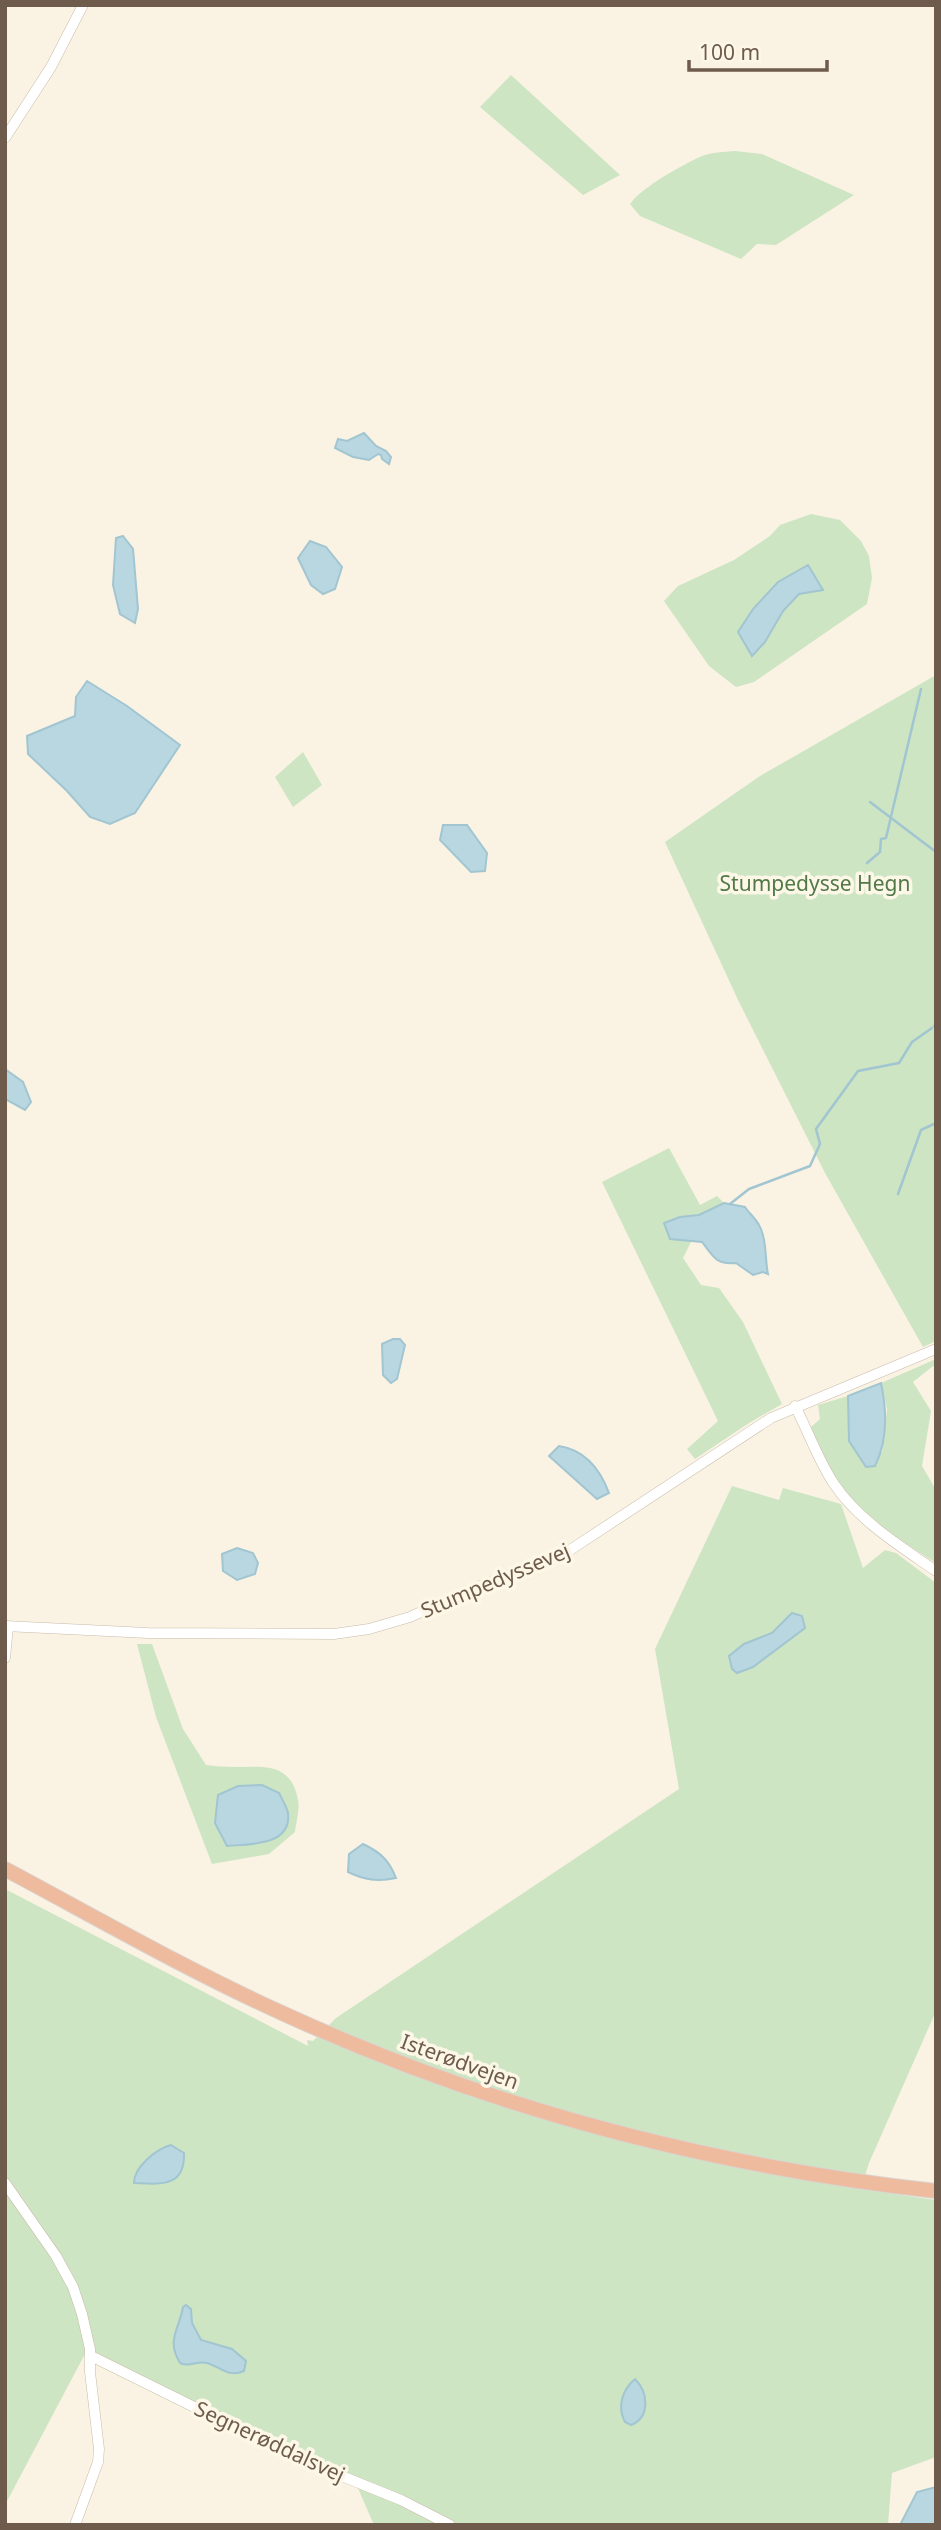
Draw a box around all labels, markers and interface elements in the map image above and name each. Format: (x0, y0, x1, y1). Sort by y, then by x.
scale bar (689, 28, 827, 72)
text: 100 m (699, 38, 760, 66)
park label: Stumpedysse Hegn (720, 869, 910, 897)
street label: Stumpedyssevej (416, 1536, 574, 1624)
street label: Isterødvejen (397, 2027, 523, 2095)
street label: Segnerøddalsvej (190, 2394, 350, 2488)

